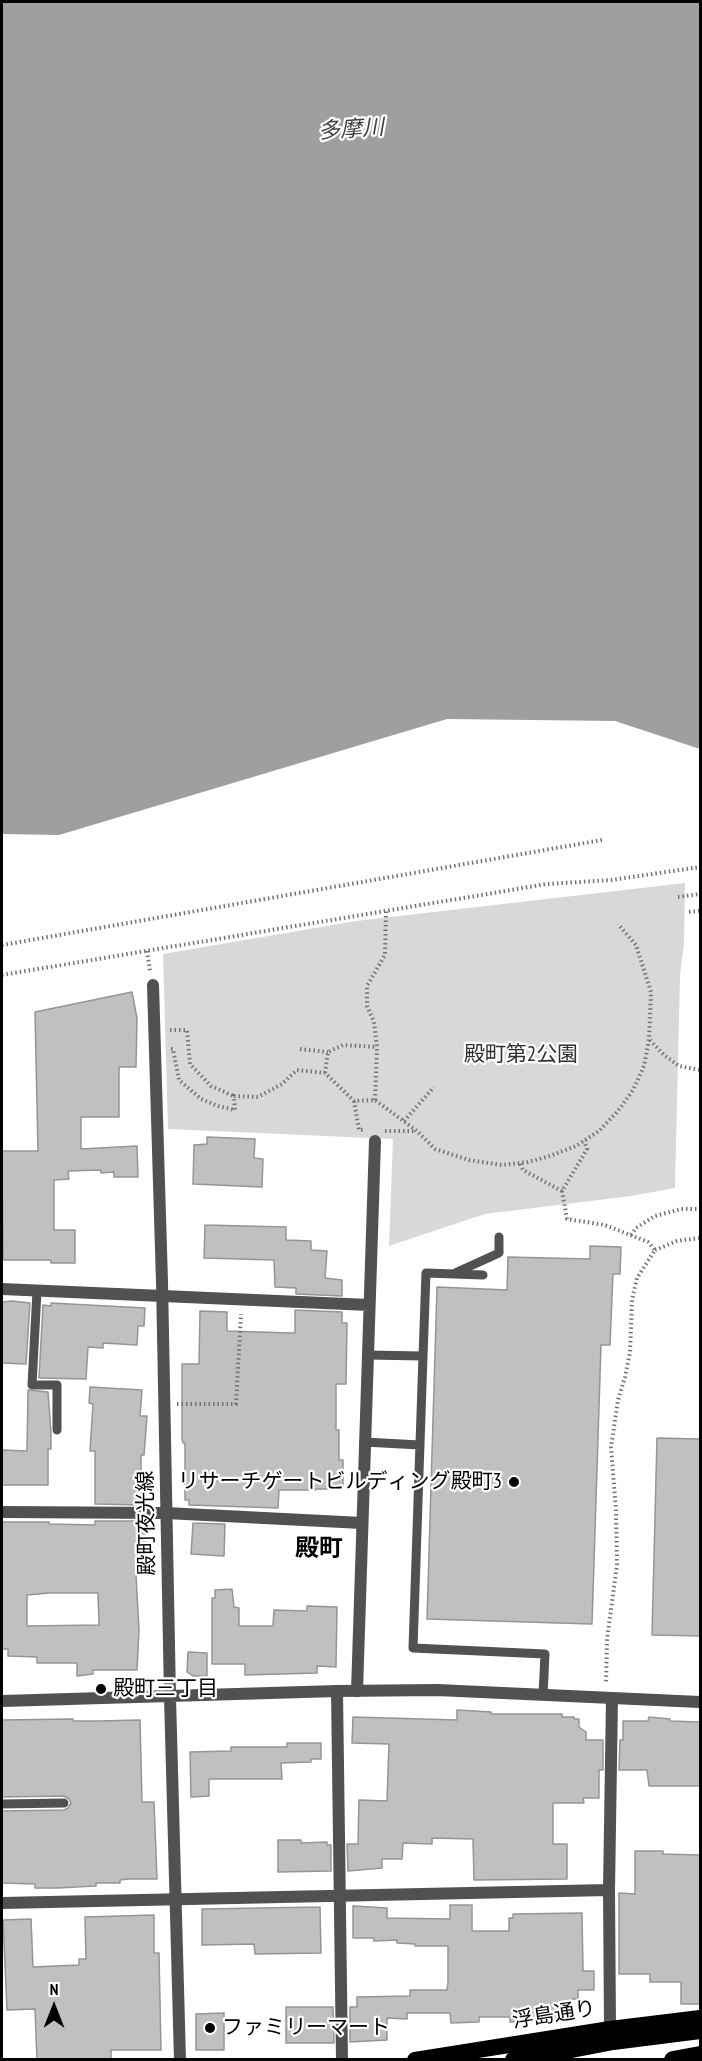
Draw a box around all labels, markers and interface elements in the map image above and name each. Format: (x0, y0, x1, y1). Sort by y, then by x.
water label: 多摩川 (317, 115, 385, 145)
park label: 殿町第2公園 (464, 1042, 578, 1068)
place label: リサーチゲートビルディング殿町3 (178, 1469, 502, 1495)
street label: 殿町夜光線 (133, 1470, 161, 1576)
marker: リサーチゲートビルディング殿町3 (507, 1475, 521, 1489)
district label: 殿町 (295, 1535, 343, 1563)
place label: 殿町三丁目 (113, 1676, 218, 1702)
marker: 殿町三丁目 (94, 1682, 108, 1696)
north arrow (24, 1977, 84, 2037)
text: N (50, 1979, 58, 1999)
street label: 浮島通り (511, 1996, 597, 2034)
place label: ファミリーマート (222, 2015, 390, 2041)
marker: ファミリーマート (203, 2021, 217, 2035)

